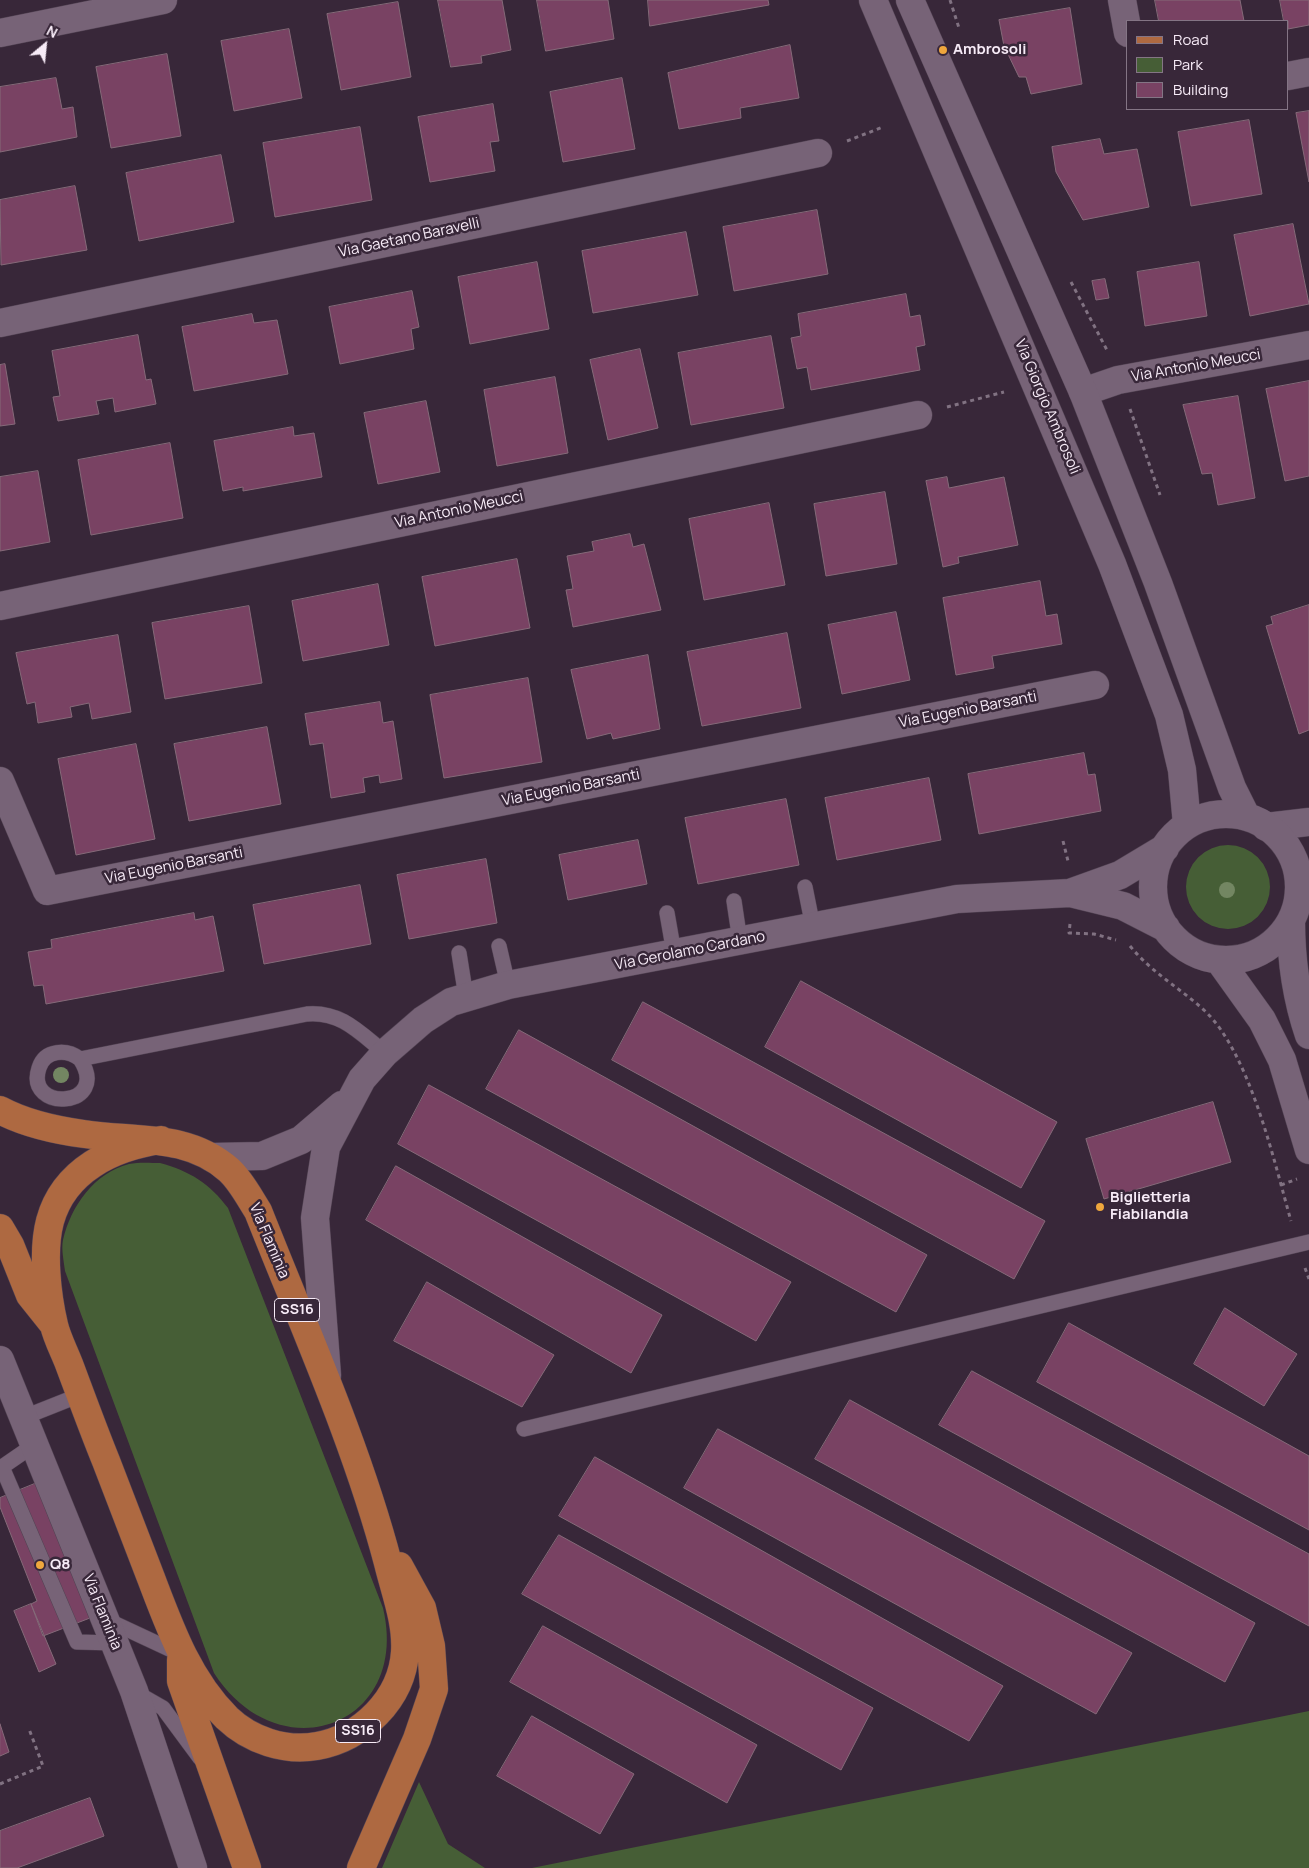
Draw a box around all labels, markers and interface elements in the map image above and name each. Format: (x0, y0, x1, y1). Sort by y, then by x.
north arrow (20, 20, 70, 70)
legend (1126, 20, 1289, 110)
text: N (43, 21, 61, 42)
text: Road (1173, 29, 1209, 50)
place label: Ambrosoli (953, 41, 1027, 59)
marker: Ambrosoli (937, 44, 949, 56)
text: Park (1173, 54, 1203, 75)
text: Building (1173, 79, 1228, 100)
street label: Via Gaetano Baravelli (337, 214, 481, 262)
street label: Via Giorgio Ambrosoli (1010, 337, 1084, 477)
street label: Via Antonio Meucci (1130, 346, 1262, 386)
street label: Via Antonio Meucci (393, 488, 525, 532)
street label: Via Eugenio Barsanti (898, 688, 1038, 732)
street label: Via Eugenio Barsanti (501, 766, 641, 810)
street label: Via Eugenio Barsanti (104, 844, 244, 888)
street label: Via Gerolamo Cardano (613, 928, 767, 974)
place label: Biglietteria Fiabilandia (1110, 1189, 1190, 1224)
street label: Via Flaminia (245, 1201, 293, 1281)
marker: Biglietteria Fiabilandia (1094, 1201, 1106, 1213)
road number: SS16 (274, 1298, 320, 1322)
place label: Q8 (50, 1556, 70, 1574)
marker: Q8 (34, 1559, 46, 1571)
street label: Via Flaminia (79, 1572, 125, 1652)
road number: SS16 (336, 1720, 380, 1742)

